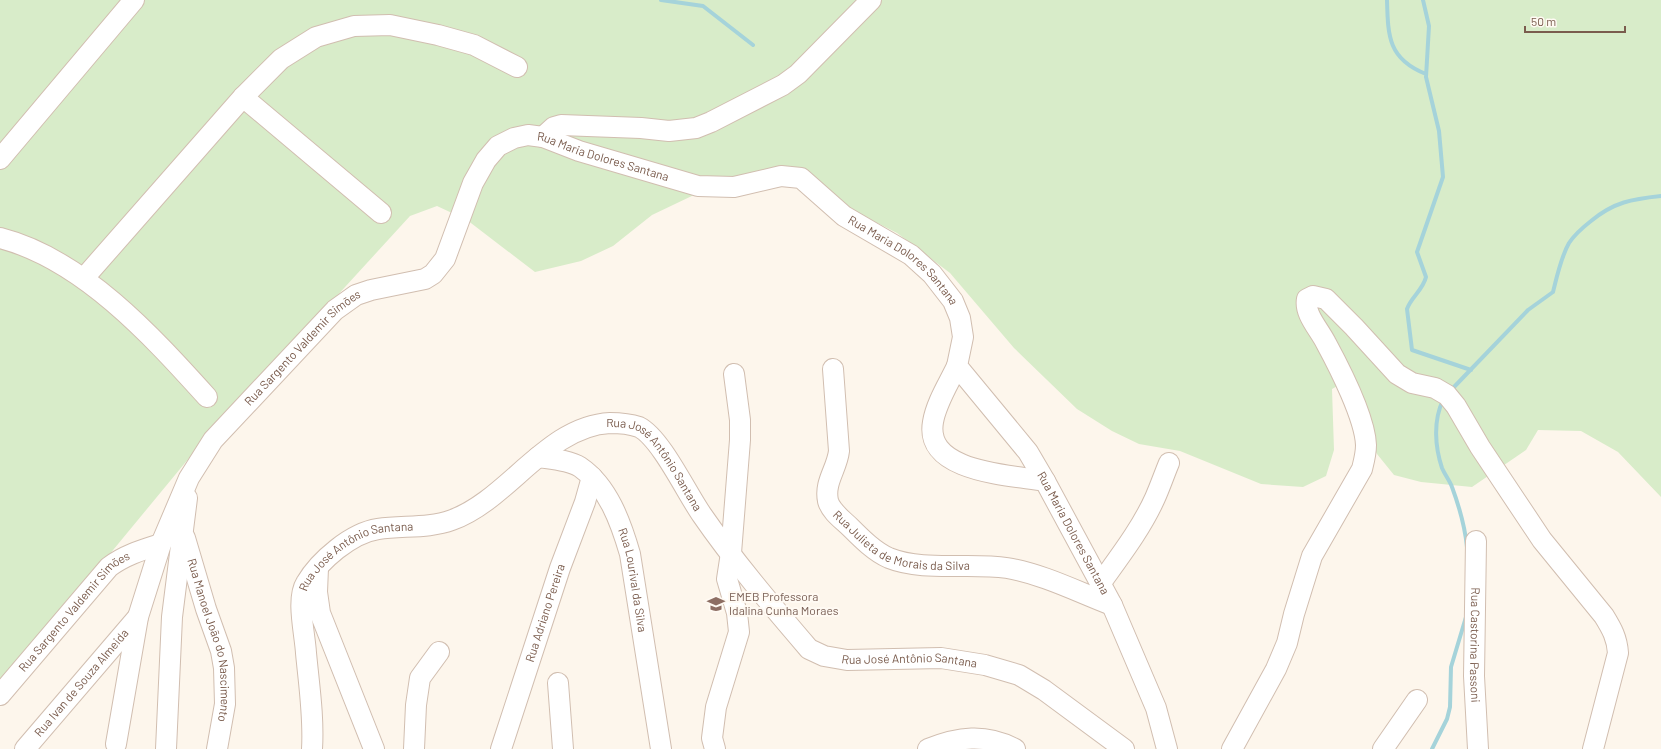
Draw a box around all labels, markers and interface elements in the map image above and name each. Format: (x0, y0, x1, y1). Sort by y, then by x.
scale bar (1525, 8, 1625, 34)
text: 50 m (1531, 14, 1556, 28)
street label: Rua Maria Dolores Santana (536, 128, 671, 183)
street label: Rua Maria Dolores Santana (846, 212, 962, 307)
street label: Rua Sargento Valdemir Simões (241, 286, 362, 408)
street label: Rua José Antônio Santana (606, 415, 706, 513)
street label: Rua Maria Dolores Santana (1035, 469, 1113, 597)
street label: Rua Julieta de Morais da Silva (830, 507, 970, 572)
street label: Rua José Antônio Santana (295, 518, 414, 593)
street label: Rua Lourival da Silva (616, 526, 650, 633)
street label: Rua Sargento Valdemir Simões (15, 548, 132, 674)
street label: Rua Manoel João do Nascimento (185, 557, 233, 723)
street label: Rua Adriano Pereira (522, 562, 567, 664)
street label: Rua Castorina Passoni (1468, 587, 1483, 703)
place label: EMEB Professora Idalina Cunha Moraes (729, 589, 839, 617)
school or university icon: EMEB Professora Idalina Cunha Moraes (706, 594, 726, 614)
street label: Rua Ivan de Souza Almeida (31, 626, 131, 739)
street label: Rua José Antônio Santana (841, 650, 978, 670)

